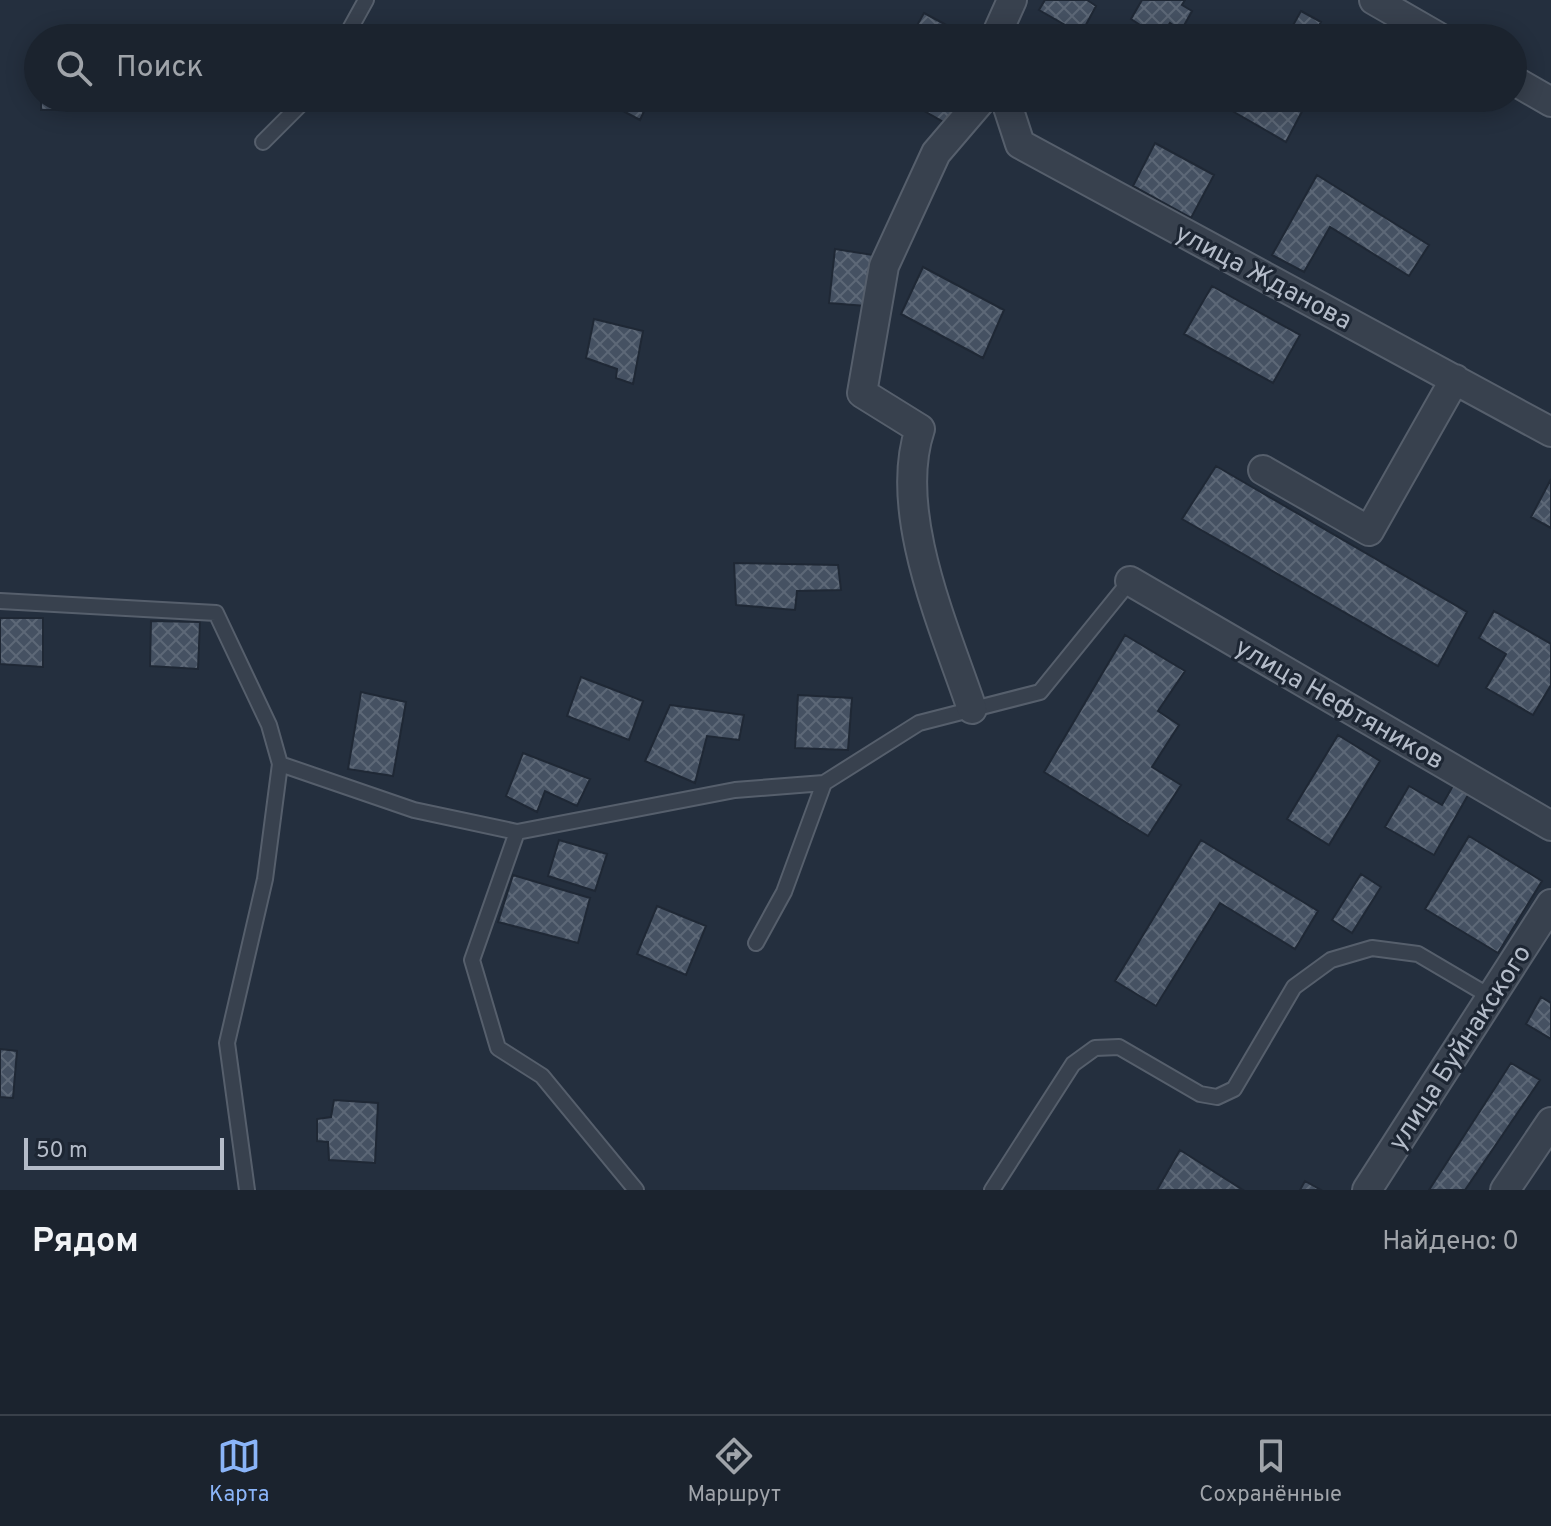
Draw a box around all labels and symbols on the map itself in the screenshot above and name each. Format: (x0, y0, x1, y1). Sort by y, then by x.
street label: улица Жданова (1169, 218, 1357, 339)
street label: улица Нефтяников (1228, 632, 1449, 778)
street label: улица Буйнакского (1382, 939, 1540, 1157)
scale bar (24, 1134, 224, 1170)

